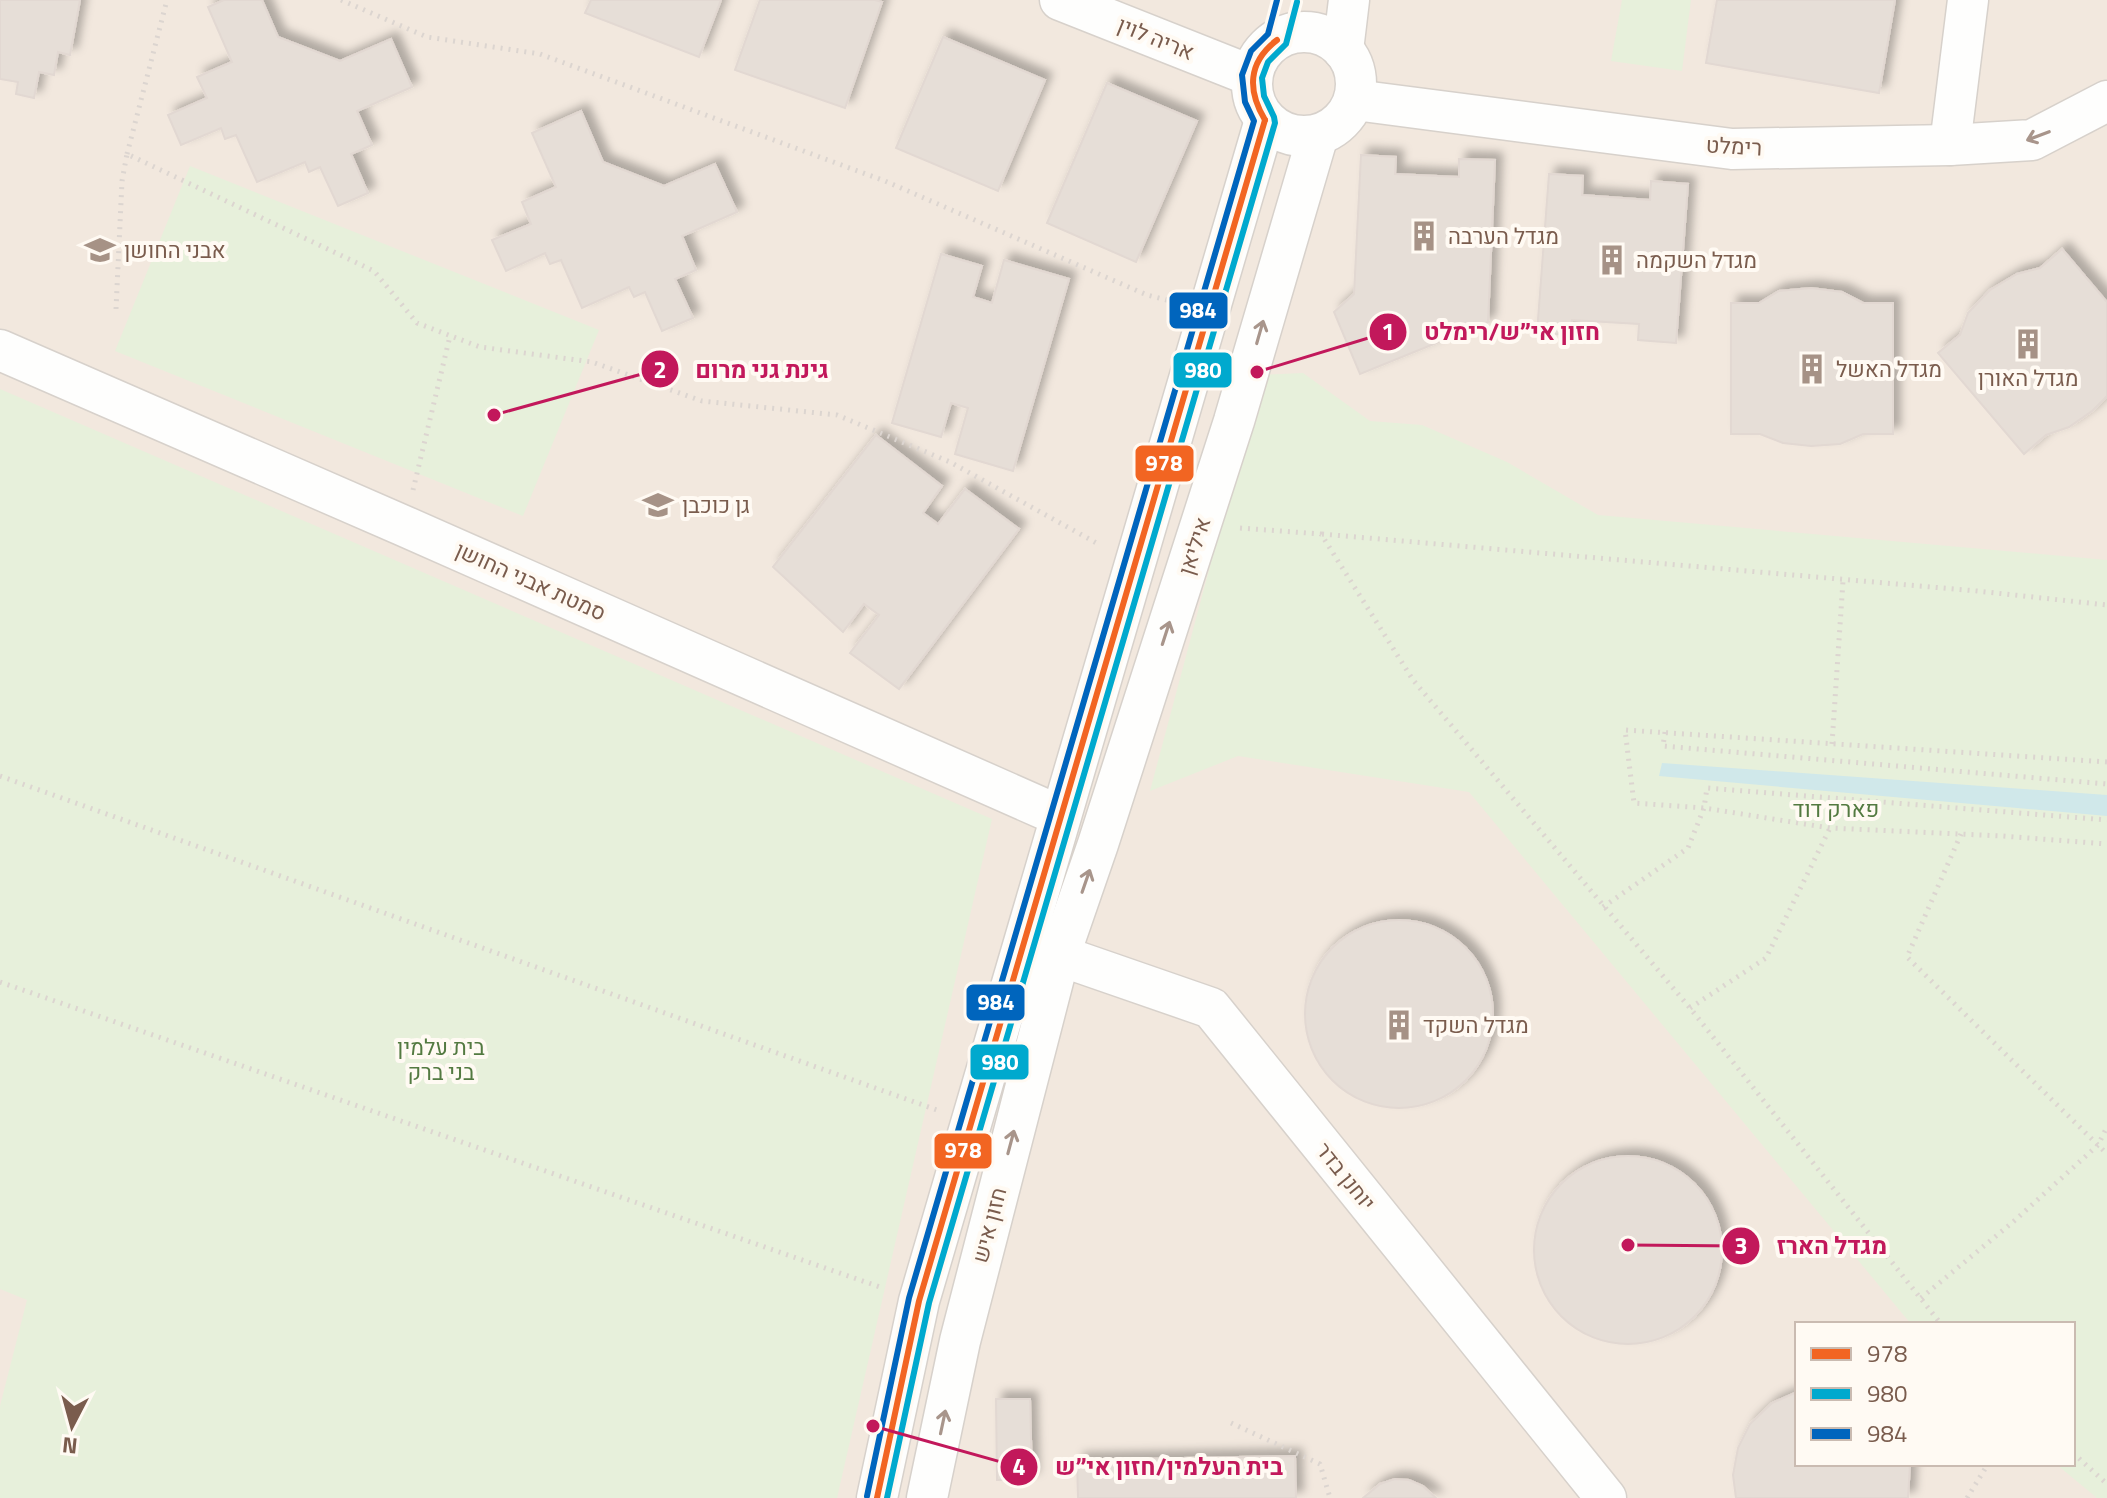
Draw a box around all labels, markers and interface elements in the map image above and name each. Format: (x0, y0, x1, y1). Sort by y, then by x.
street label: אריה לוין (1113, 7, 1199, 69)
street label: רימלט (1705, 128, 1763, 164)
one-way arrow (2026, 130, 2050, 144)
building icon: מגדל הערבה (1407, 219, 1441, 253)
place label: מגדל הערבה (1448, 219, 1559, 253)
school or university icon: אבני החושן (83, 233, 117, 267)
place label: אבני החושן (124, 233, 226, 267)
building icon: מגדל השקמה (1595, 243, 1629, 277)
place label: מגדל השקמה (1636, 243, 1757, 277)
line badge: 984 (1168, 291, 1229, 330)
text: 984 (1180, 293, 1216, 327)
callout: חזון אי״ש/רימלט (1368, 308, 1616, 356)
text: 1 (1381, 313, 1395, 349)
text: חזון אי״ש/רימלט (1424, 313, 1600, 349)
one-way arrow (1253, 319, 1268, 345)
building icon: מגדל האורן (2011, 327, 2045, 361)
callout: גינת גני מרום (640, 345, 845, 393)
text: 2 (653, 351, 667, 387)
text: גינת גני מרום (695, 351, 829, 387)
line badge: 980 (1172, 351, 1233, 389)
building icon: מגדל האשל (1795, 352, 1829, 386)
place label: מגדל האשל (1836, 352, 1942, 386)
text: 980 (1185, 353, 1221, 387)
place label: מגדל האורן (1978, 361, 2078, 395)
line badge: 978 (1134, 444, 1195, 483)
text: 978 (1146, 446, 1182, 480)
school or university icon: גן כוכבן (641, 488, 675, 522)
place label: גן כוכבן (682, 488, 750, 522)
street label: איליאן (1169, 513, 1219, 579)
street label: סמטת אבני החושן (450, 533, 612, 629)
one-way arrow (1159, 621, 1174, 647)
park label: פארק דוד (1793, 792, 1879, 826)
one-way arrow (1079, 868, 1094, 893)
line badge: 984 (965, 983, 1026, 1022)
text: 984 (978, 985, 1014, 1019)
building icon: מגדל השקד (1382, 1008, 1416, 1042)
place label: מגדל השקד (1423, 1008, 1529, 1042)
park label: בית עלמין בני ברק (397, 1030, 485, 1089)
line badge: 980 (969, 1043, 1030, 1081)
text: 980 (982, 1045, 1018, 1079)
one-way arrow (1005, 1129, 1020, 1155)
line badge: 978 (933, 1132, 993, 1170)
text: 978 (945, 1133, 981, 1167)
street label: יוחנן בדר (1308, 1134, 1384, 1218)
street label: חזון איש (963, 1183, 1015, 1267)
callout: מגדל הארז (1721, 1222, 1904, 1270)
text: 3 (1734, 1227, 1748, 1263)
text: מגדל הארז (1777, 1227, 1887, 1263)
legend (1795, 1322, 2075, 1466)
text: 978 (1867, 1335, 1907, 1371)
text: 980 (1867, 1375, 1907, 1411)
north arrow (32, 1386, 112, 1466)
one-way arrow (936, 1409, 951, 1435)
text: 984 (1867, 1415, 1907, 1451)
text: N (61, 1428, 79, 1464)
callout: בית העלמין/חזון אי״ש (999, 1443, 1299, 1491)
text: 4 (1012, 1448, 1026, 1484)
text: בית העלמין/חזון אי״ש (1055, 1448, 1283, 1484)

